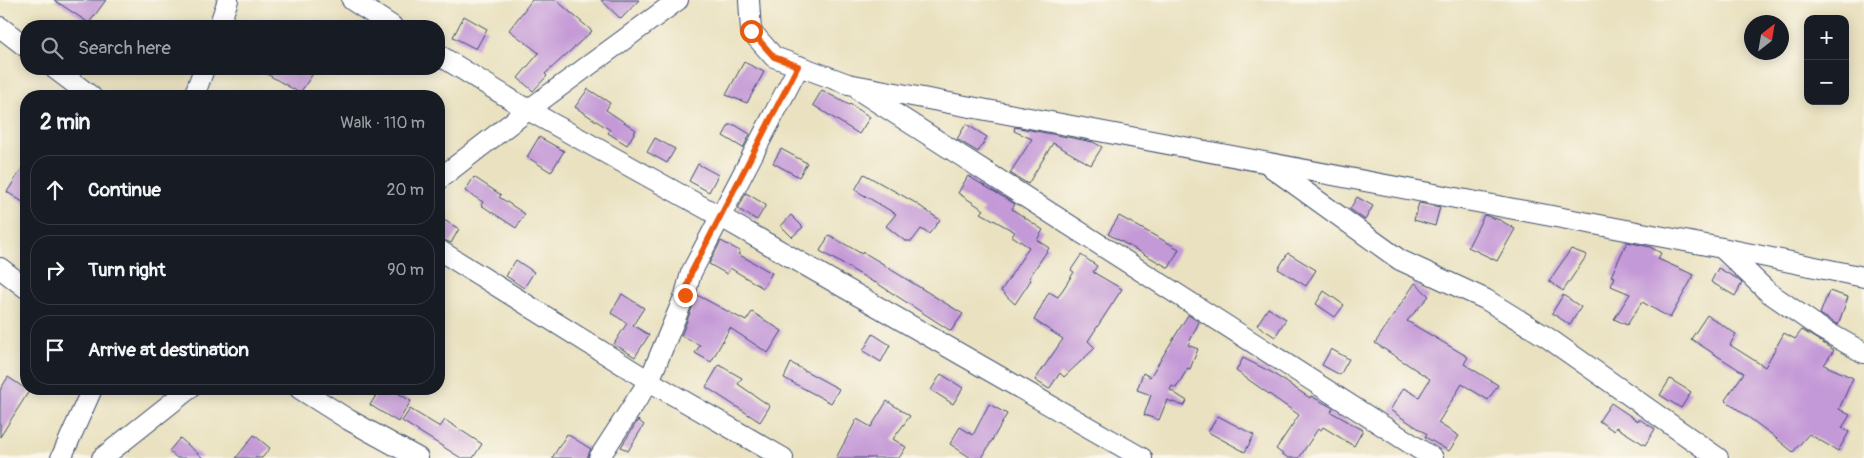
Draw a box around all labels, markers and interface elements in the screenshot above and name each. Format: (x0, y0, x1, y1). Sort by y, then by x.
north arrow (1744, 15, 1789, 60)
map controls (1804, 15, 1849, 105)
button: + (1804, 15, 1849, 60)
search box (20, 20, 445, 75)
route start (740, 20, 763, 43)
icon: search (38, 34, 66, 62)
text: Search here (78, 36, 171, 60)
button: − (1804, 60, 1849, 105)
text: 2 min (40, 109, 90, 136)
text: Walk · 110 m (340, 113, 425, 133)
icon: ahead (41, 176, 69, 204)
text: Continue (88, 178, 161, 202)
text: 20 m (386, 180, 424, 200)
icon: right (41, 256, 69, 284)
text: Turn right (88, 258, 166, 282)
text: 90 m (387, 260, 424, 280)
route end (674, 284, 697, 307)
icon: arrive (41, 336, 69, 364)
text: Arrive at destination (88, 338, 249, 362)

